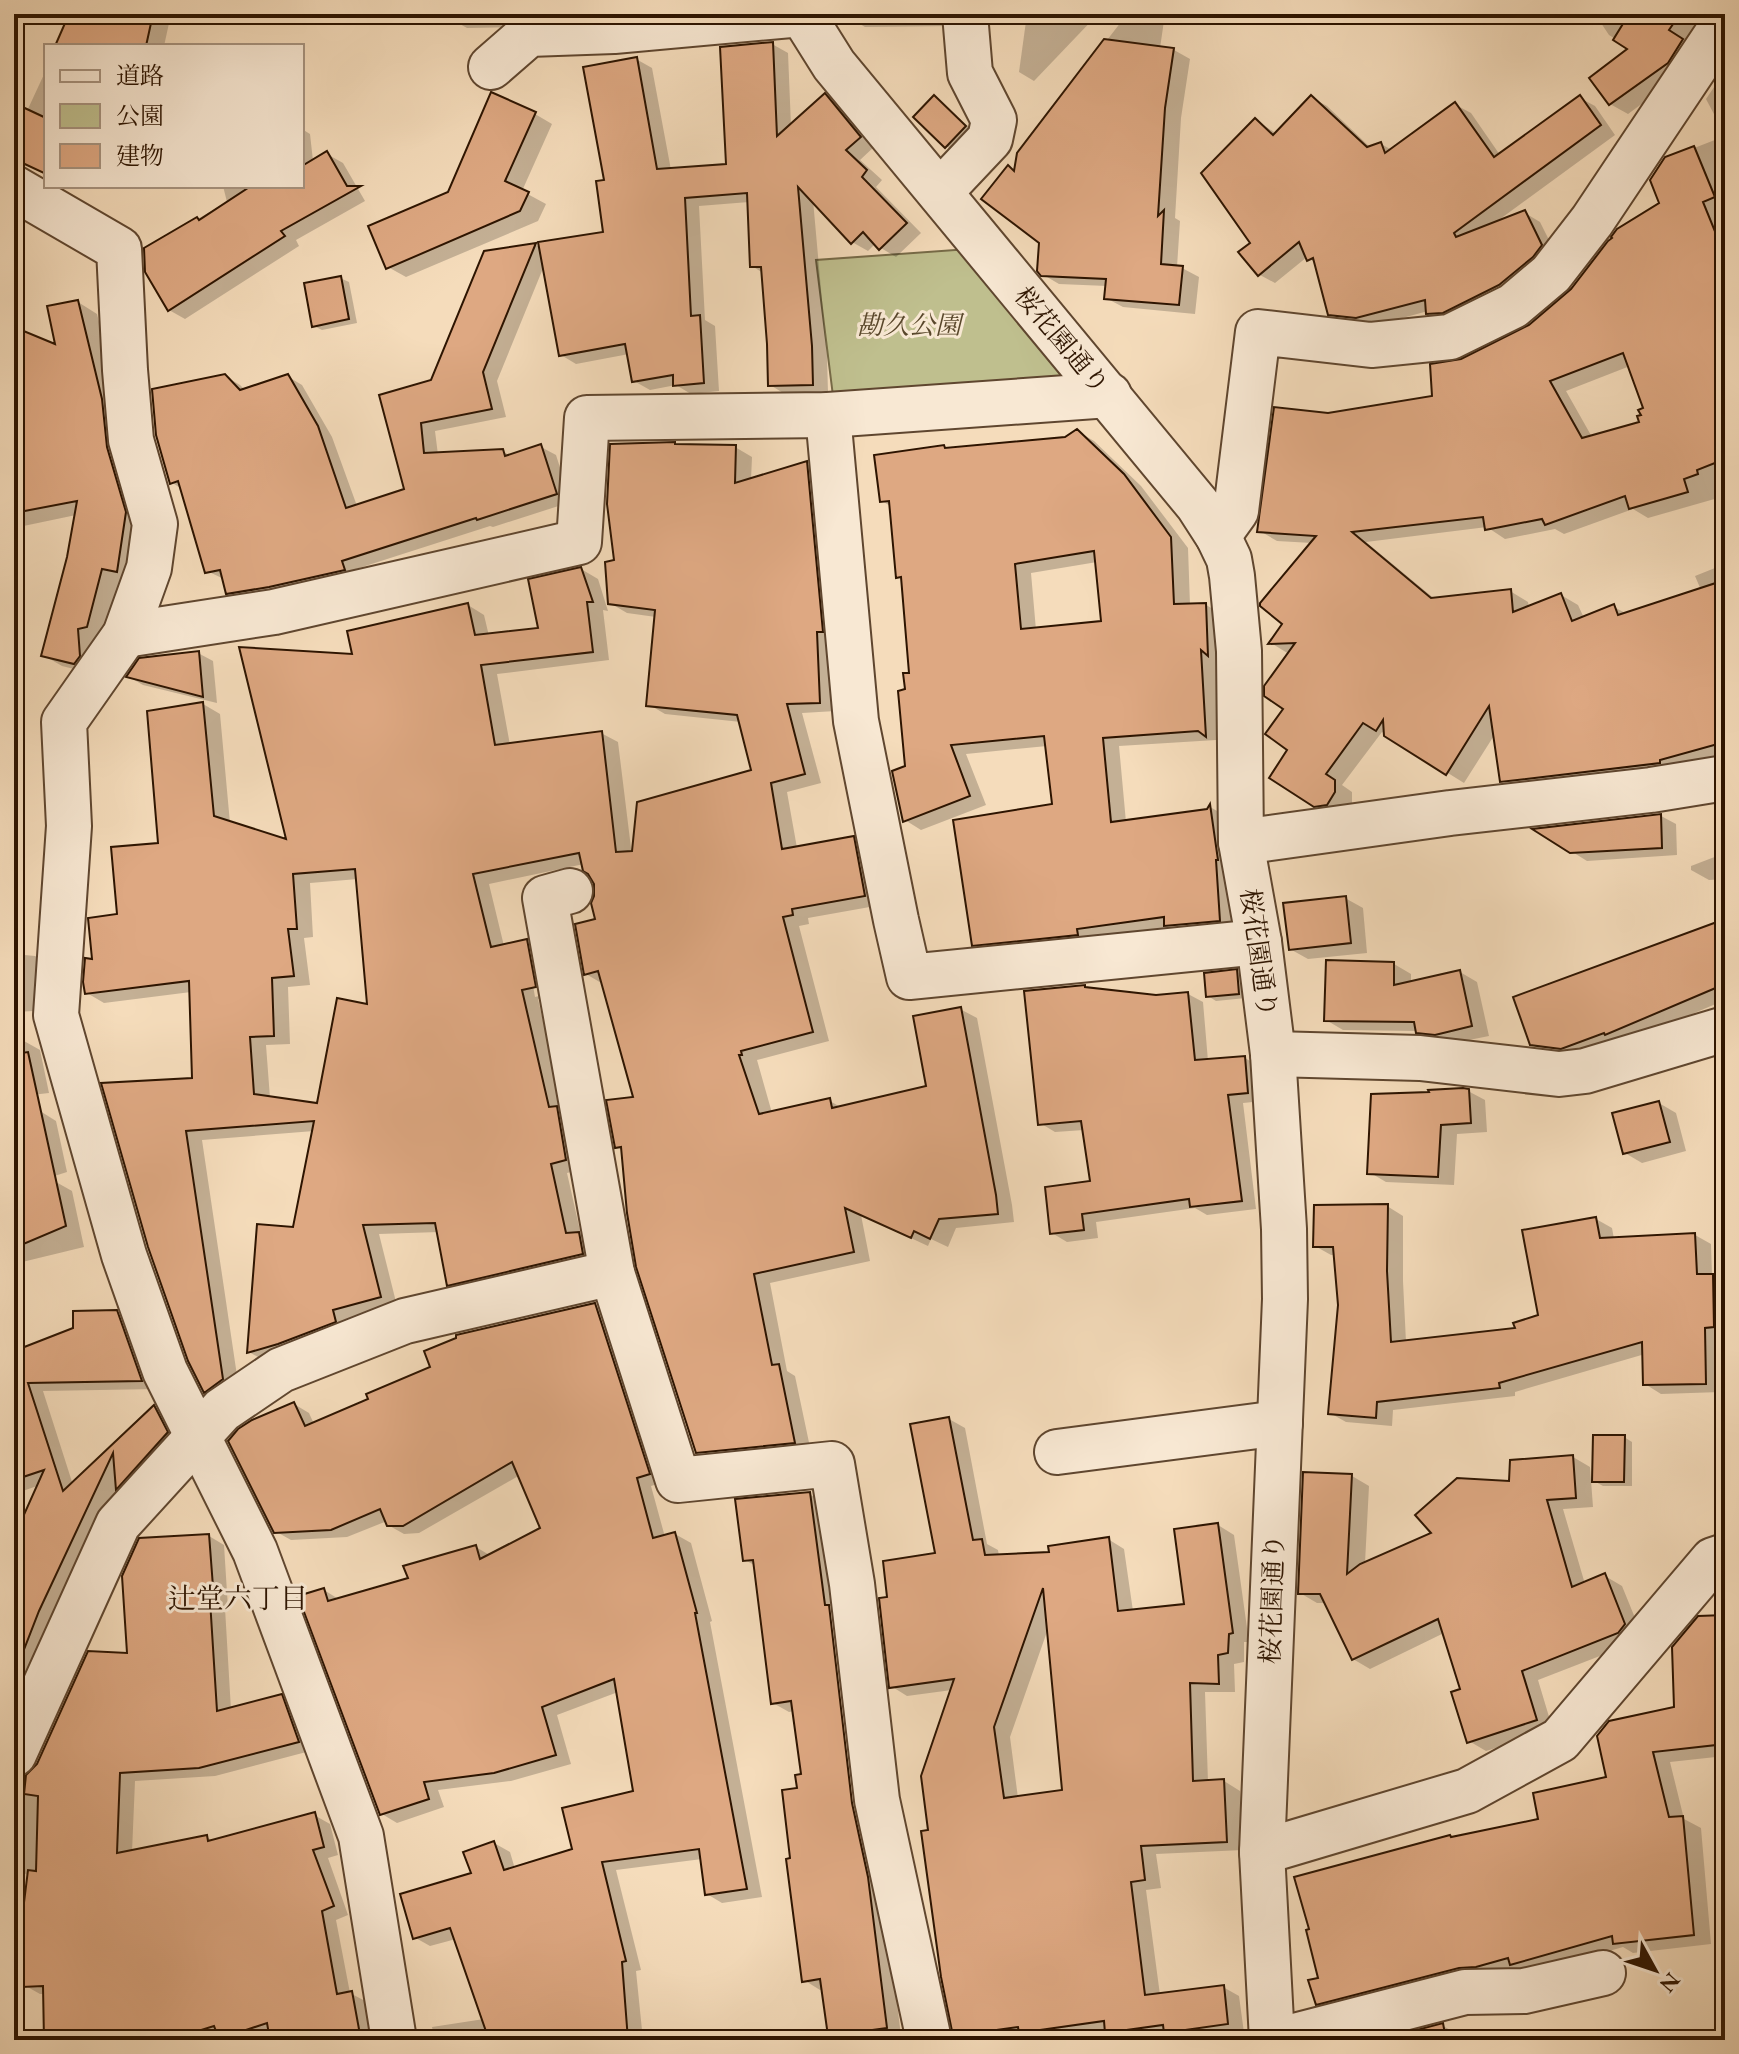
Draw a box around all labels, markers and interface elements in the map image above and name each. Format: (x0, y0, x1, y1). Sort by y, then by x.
legend (44, 44, 304, 188)
text: 道路 (116, 60, 164, 91)
text: 公園 (116, 100, 164, 131)
text: 建物 (116, 140, 164, 171)
street label: 桜花園通り (1007, 279, 1117, 401)
park label: 勘久公園 (857, 308, 965, 342)
street label: 桜花園通り (1233, 886, 1285, 1020)
street label: 桜花園通り (1253, 1533, 1291, 1665)
district label: 辻堂六丁目 (168, 1580, 308, 1616)
north arrow (1615, 1930, 1695, 2010)
text: N (1653, 1966, 1687, 1999)

